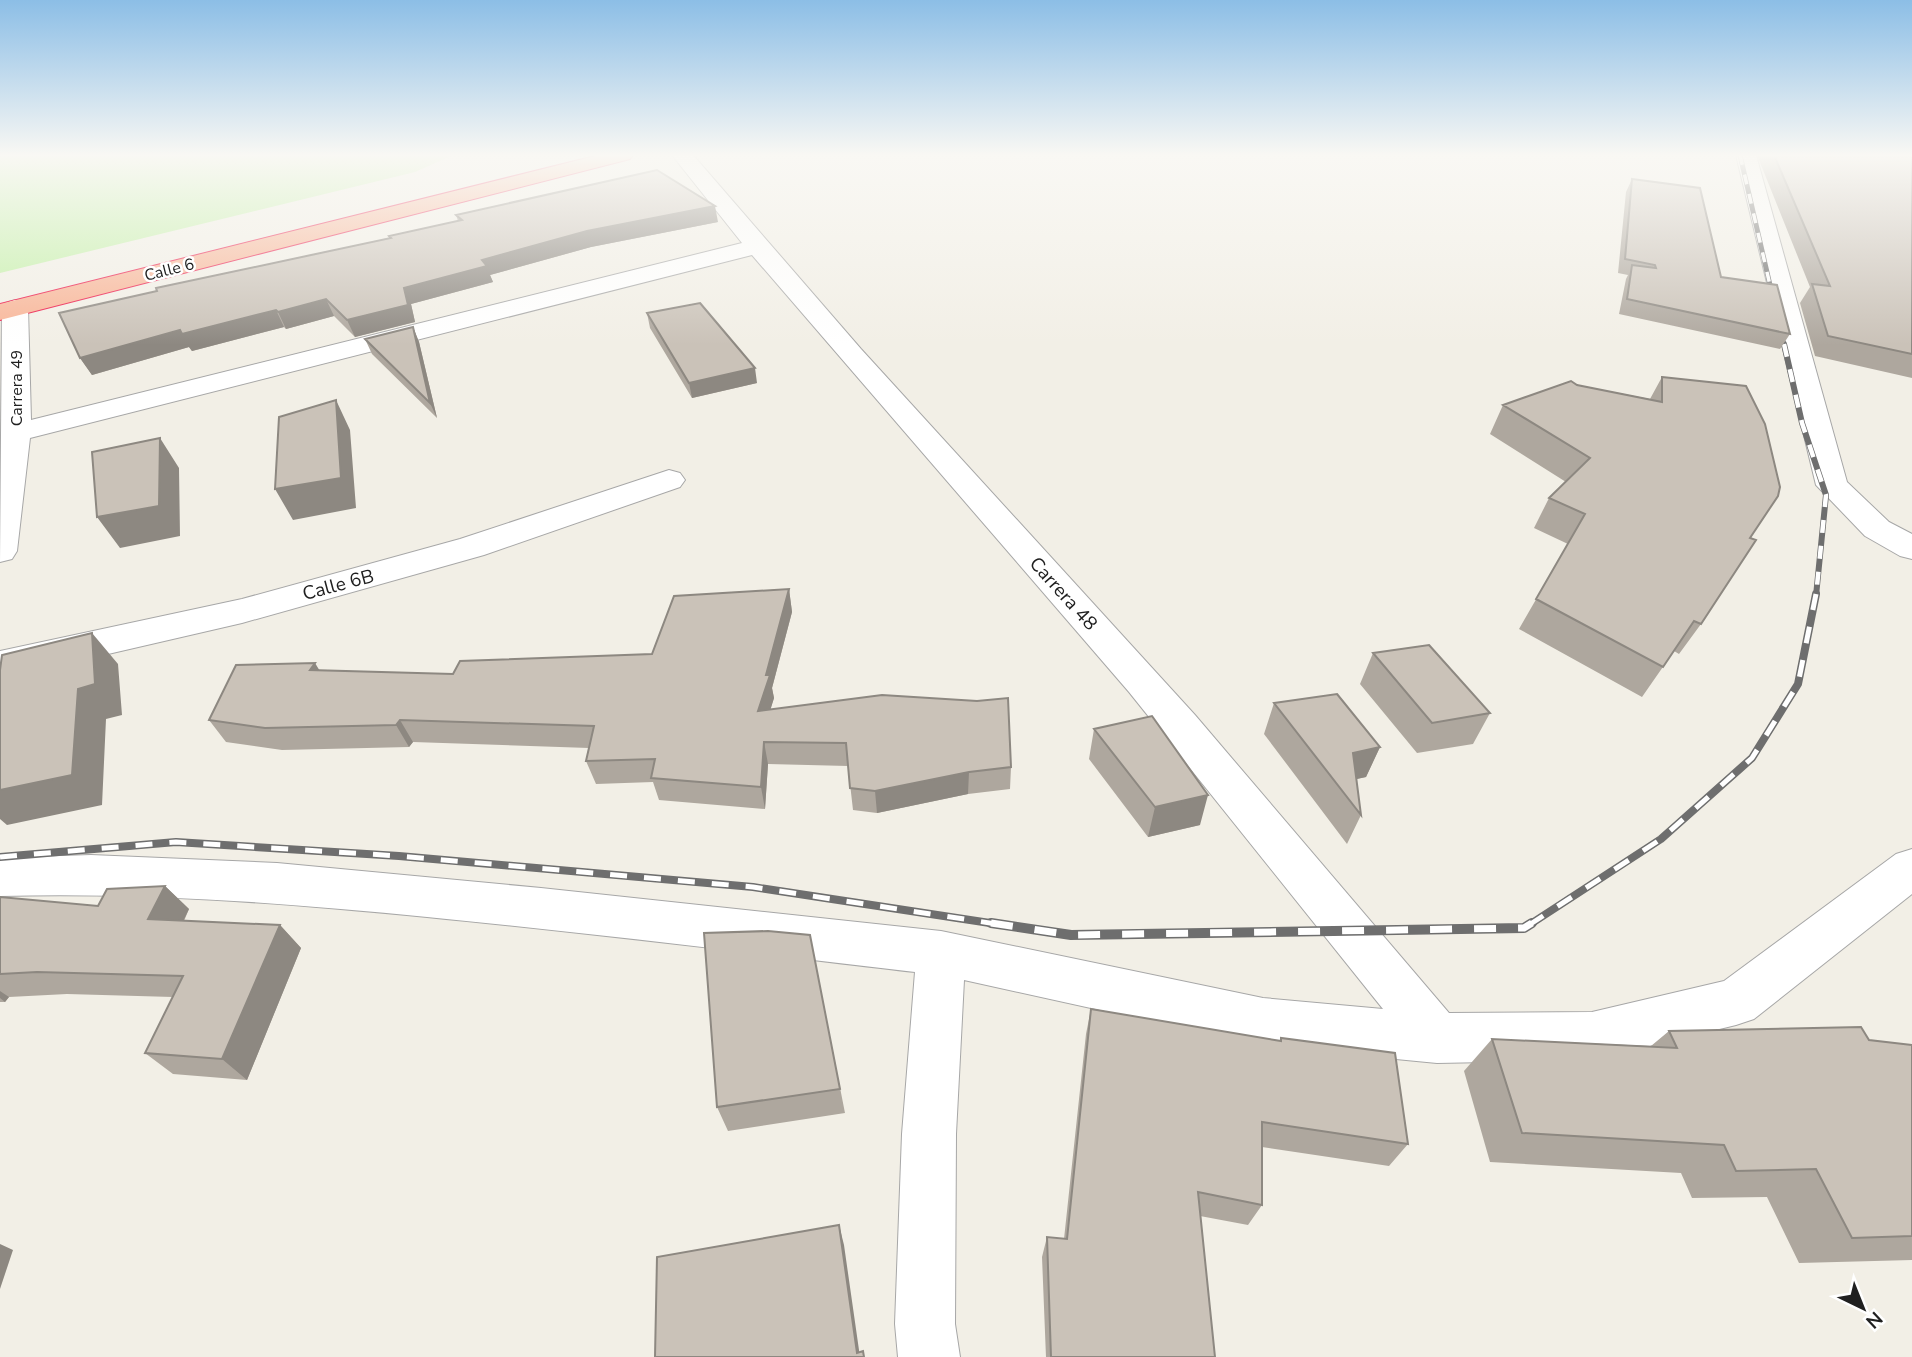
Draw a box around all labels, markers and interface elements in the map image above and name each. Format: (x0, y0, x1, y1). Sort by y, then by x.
street label: Calle 6 (142, 253, 196, 287)
street label: Carrera 49 (6, 350, 28, 426)
street label: Carrera 48 (1023, 551, 1103, 636)
street label: Calle 6B (300, 563, 377, 607)
north arrow (1828, 1273, 1898, 1343)
text: N (1860, 1305, 1888, 1334)

